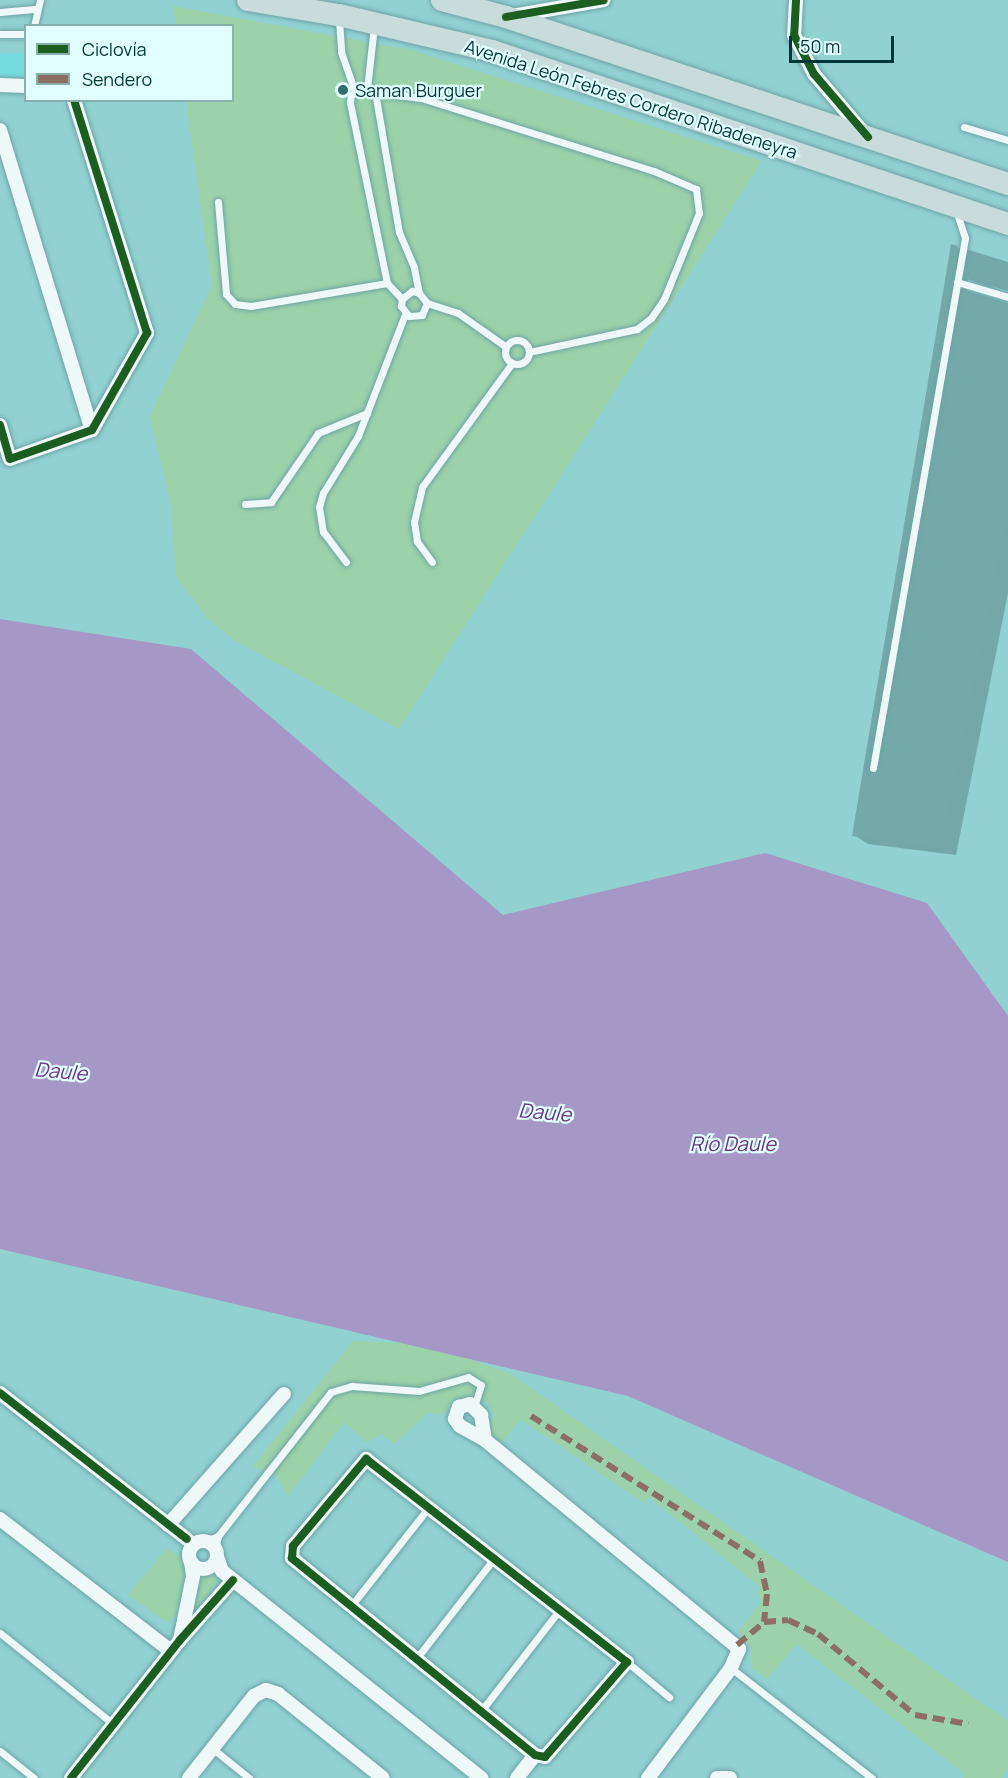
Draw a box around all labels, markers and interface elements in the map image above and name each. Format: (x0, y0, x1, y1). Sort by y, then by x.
legend (24, 24, 234, 102)
scale bar (792, 24, 897, 62)
text: 50 m (800, 34, 840, 58)
street label: Avenida León Febres Cordero Ribadeneyra (462, 35, 800, 163)
text: Ciclovía (82, 37, 147, 61)
text: Sendero (82, 67, 152, 91)
place label: Saman Burguer (355, 79, 482, 101)
marker: Saman Burguer (336, 83, 350, 97)
water label: Daule (34, 1057, 88, 1085)
water label: Daule (518, 1098, 572, 1126)
water label: Río Daule (690, 1131, 776, 1155)

